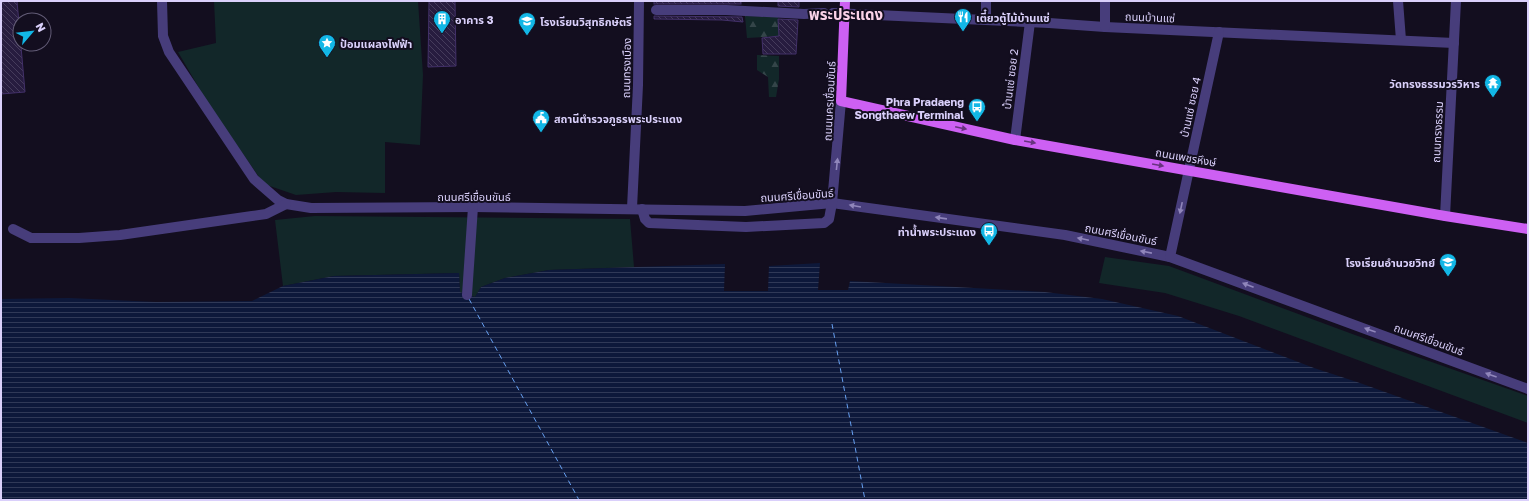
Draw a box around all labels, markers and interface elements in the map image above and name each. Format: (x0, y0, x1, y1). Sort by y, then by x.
district label: พระประแดง (809, 5, 883, 23)
restaurant icon: เตี๋ยวตู้ไม้บ้านแซ่ (953, 7, 973, 32)
building icon: อาคาร 3 (432, 9, 452, 34)
place label: เตี๋ยวตู้ไม้บ้านแซ่ (976, 9, 1050, 25)
street label: ถนนบ้านแซ่ (1125, 10, 1176, 24)
school or university icon: โรงเรียนวิสุทธิกษัตรี (517, 11, 537, 36)
north arrow (12, 12, 52, 52)
place label: อาคาร 3 (455, 13, 494, 26)
place label: โรงเรียนวิสุทธิกษัตรี (540, 15, 632, 29)
text: N (34, 20, 49, 34)
place icon: ป้อมแผลงไฟฟ้า (317, 33, 337, 58)
place label: ป้อมแผลงไฟฟ้า (340, 37, 413, 50)
street label: ถนนทรงเมือง (619, 38, 633, 98)
street label: บ้านแซ่ ซอย 2 (1000, 48, 1020, 110)
street label: ถนนนครเขื่อนขันธ์ (819, 61, 838, 141)
temple icon: วัดทรงธรรมวรวิหาร (1483, 73, 1503, 98)
street label: บ้านแซ่ ซอย 4 (1177, 75, 1203, 138)
place label: วัดทรงธรรมวรวิหาร (1389, 77, 1480, 90)
place label: Phra Pradaeng Songthaew Terminal (854, 95, 964, 121)
bus stop icon: Phra Pradaeng Songthaew Terminal (967, 97, 987, 122)
street label: ถนนทรงธรรม (1429, 101, 1445, 163)
public building icon: สถานีตำรวจภูธรพระประแดง (531, 108, 551, 133)
place label: สถานีตำรวจภูธรพระประแดง (554, 112, 682, 126)
one-way arrow (955, 125, 968, 131)
one-way arrow (1024, 139, 1036, 145)
street label: ถนนเพชรหึงษ์ (1155, 145, 1217, 169)
one-way arrow (833, 158, 840, 170)
one-way arrow (1152, 162, 1164, 168)
street label: ถนนศรีเขื่อนขันธ์ (760, 185, 834, 204)
street label: ถนนศรีเขื่อนขันธ์ (437, 189, 511, 203)
one-way arrow (1177, 202, 1183, 214)
one-way arrow (849, 203, 861, 209)
one-way arrow (935, 215, 947, 221)
street label: ถนนศรีเขื่อนขันธ์ (1084, 220, 1159, 247)
bus stop icon: ท่าน้ำพระประแดง (979, 221, 999, 246)
place label: ท่าน้ำพระประแดง (898, 224, 976, 238)
one-way arrow (1077, 236, 1089, 242)
one-way arrow (1140, 248, 1152, 254)
school or university icon: โรงเรียนอำนวยวิทย์ (1438, 252, 1458, 277)
place label: โรงเรียนอำนวยวิทย์ (1345, 256, 1435, 269)
one-way arrow (1241, 281, 1253, 287)
street label: ถนนศรีเขื่อนขันธ์ (1392, 319, 1466, 358)
one-way arrow (1363, 326, 1375, 332)
one-way arrow (1485, 372, 1497, 378)

